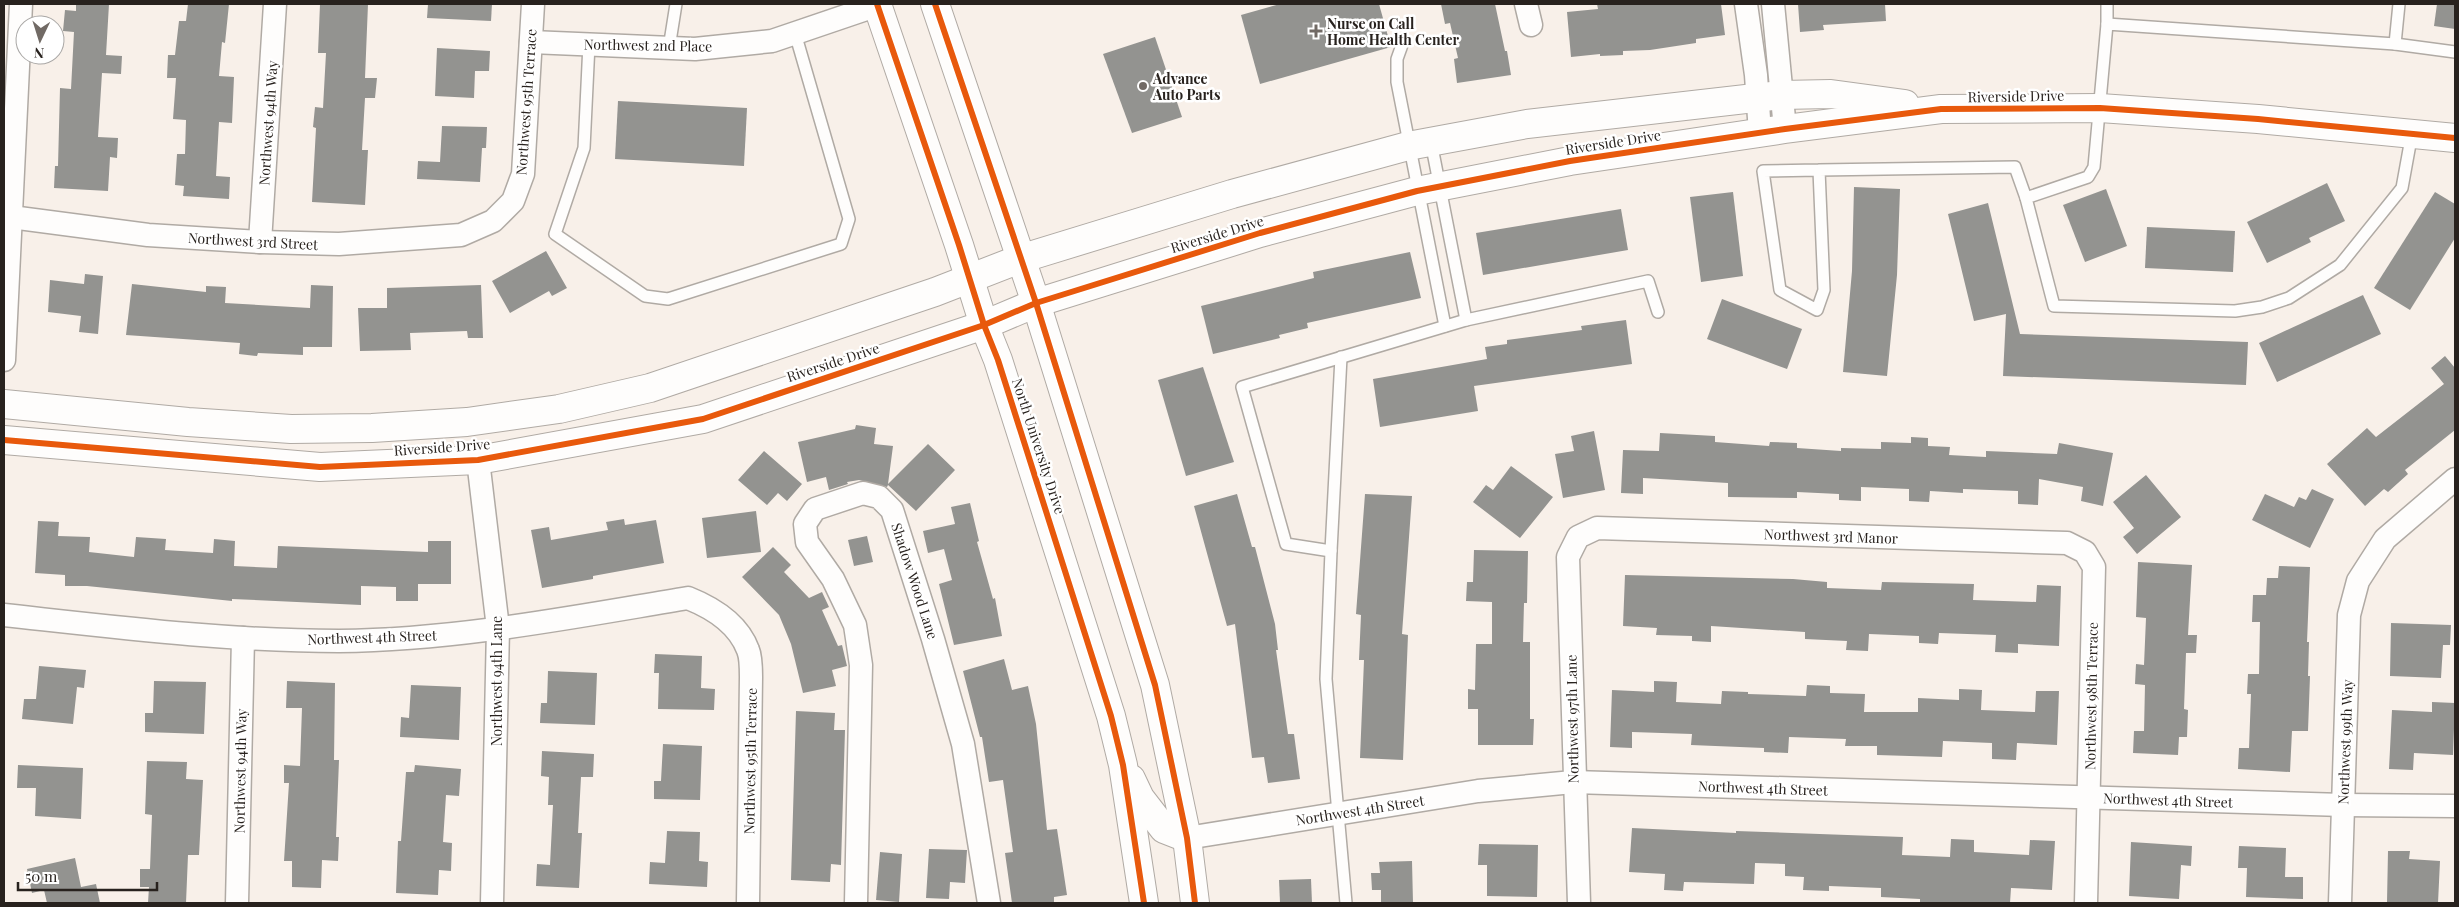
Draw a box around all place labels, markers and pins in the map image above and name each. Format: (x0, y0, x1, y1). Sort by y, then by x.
place label: Nurse on Call Home Health Center (1327, 14, 1459, 49)
marker: Nurse on Call Home Health Center (1309, 24, 1323, 38)
place label: Advance Auto Parts (1152, 69, 1220, 104)
marker: Advance Auto Parts (1137, 80, 1149, 92)

